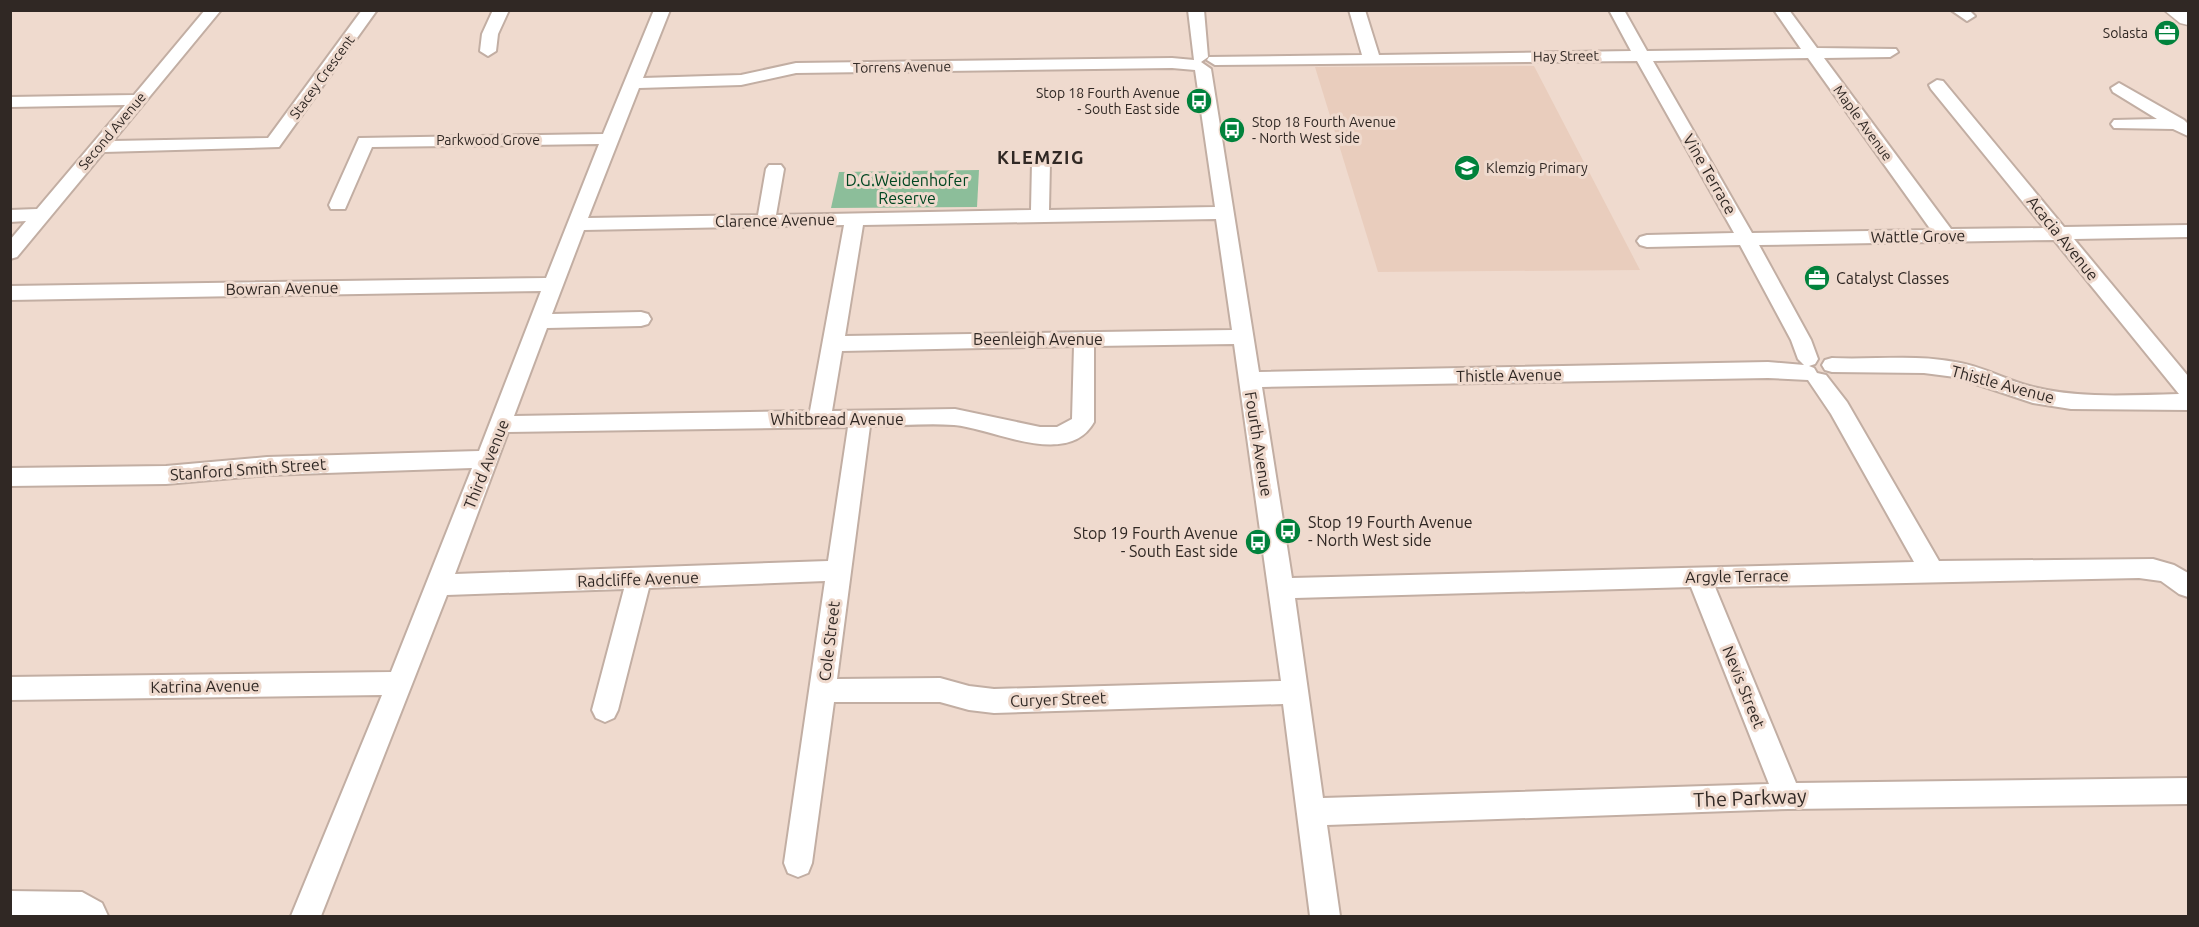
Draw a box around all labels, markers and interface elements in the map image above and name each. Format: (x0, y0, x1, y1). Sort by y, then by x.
office icon: Solasta (2152, 18, 2182, 48)
place label: Solasta (2103, 25, 2148, 41)
street label: Stacey Crescent (286, 32, 358, 122)
street label: Hay Street (1533, 47, 1600, 65)
street label: Torrens Avenue (853, 58, 951, 76)
street label: Maple Avenue (1830, 82, 1896, 164)
place label: Stop 18 Fourth Avenue - South East side (1036, 85, 1180, 117)
bus stop icon: Stop 18 Fourth Avenue - South East side (1184, 86, 1214, 116)
street label: Second Avenue (75, 89, 149, 173)
place label: Stop 18 Fourth Avenue - North West side (1252, 114, 1396, 146)
bus stop icon: Stop 18 Fourth Avenue - North West side (1217, 115, 1247, 145)
street label: Vine Terrace (1680, 131, 1740, 217)
street label: Parkwood Grove (436, 132, 540, 148)
district label: KLEMZIG (997, 147, 1085, 167)
school or university icon: Klemzig Primary (1452, 153, 1482, 183)
place label: Klemzig Primary (1486, 160, 1588, 176)
park label: D.G.Weidenhofer Reserve (846, 171, 968, 207)
street label: Acacia Avenue (2024, 192, 2102, 284)
street label: Clarence Avenue (715, 210, 835, 230)
street label: Wattle Grove (1871, 226, 1965, 246)
office icon: Catalyst Classes (1802, 263, 1832, 293)
place label: Catalyst Classes (1836, 269, 1949, 287)
street label: Bowran Avenue (225, 278, 339, 298)
street label: Beenleigh Avenue (973, 330, 1103, 348)
street label: Thistle Avenue (1950, 362, 2056, 406)
street label: Thistle Avenue (1456, 365, 1562, 385)
street label: Fourth Avenue (1242, 390, 1276, 498)
street label: Whitbread Avenue (770, 410, 904, 428)
street label: Third Avenue (460, 417, 512, 511)
street label: Stanford Smith Street (169, 455, 327, 483)
place label: Stop 19 Fourth Avenue - North West side (1308, 513, 1473, 549)
bus stop icon: Stop 19 Fourth Avenue - North West side (1273, 516, 1303, 546)
place label: Stop 19 Fourth Avenue - South East side (1073, 524, 1238, 560)
bus stop icon: Stop 19 Fourth Avenue - South East side (1243, 527, 1273, 557)
street label: Argyle Terrace (1685, 566, 1789, 586)
street label: Radcliffe Avenue (577, 568, 699, 590)
street label: Cole Street (815, 599, 843, 682)
street label: Nevis Street (1719, 643, 1769, 731)
street label: Katrina Avenue (150, 676, 260, 696)
street label: Curyer Street (1010, 688, 1107, 710)
street label: The Parkway (1693, 784, 1807, 811)

